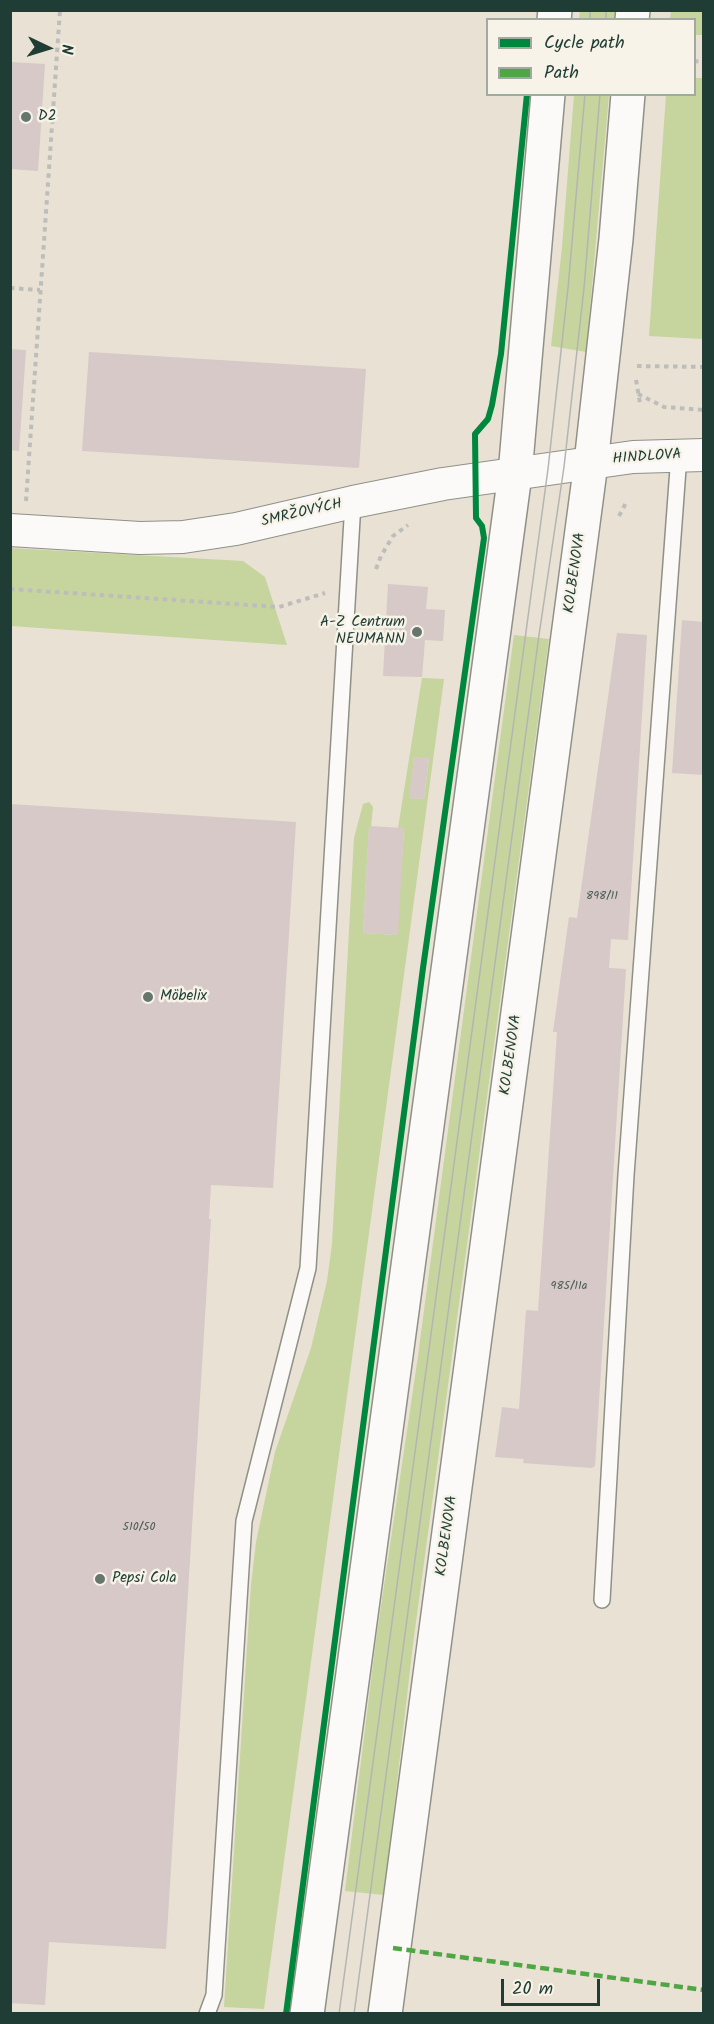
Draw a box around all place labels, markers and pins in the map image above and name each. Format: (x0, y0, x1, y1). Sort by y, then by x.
place label: D2 (38, 108, 56, 126)
marker: D2 (19, 110, 33, 124)
place label: A-Z Centrum NEUMANN (320, 614, 405, 649)
marker: A-Z Centrum NEUMANN (410, 625, 424, 639)
place label: Möbelix (160, 988, 207, 1006)
marker: Möbelix (141, 990, 155, 1004)
place label: Pepsi Cola (112, 1570, 177, 1588)
marker: Pepsi Cola (93, 1572, 107, 1586)

